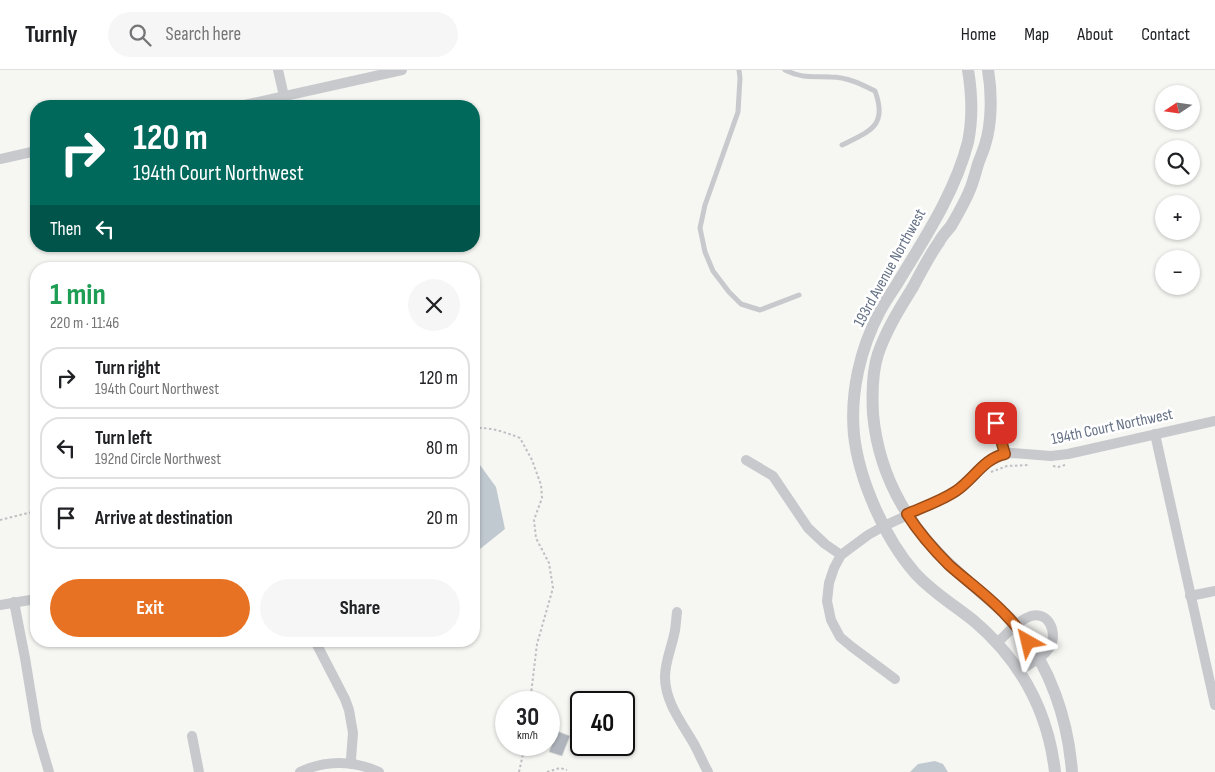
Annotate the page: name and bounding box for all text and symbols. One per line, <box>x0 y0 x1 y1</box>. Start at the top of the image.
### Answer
search box <box>108 12 458 57</box>
text: Turnly <box>25 20 78 49</box>
icon: search <box>126 21 154 49</box>
text: Search here <box>166 23 241 46</box>
text: Home <box>961 24 996 45</box>
text: Map <box>1024 24 1049 45</box>
text: About <box>1077 24 1113 45</box>
text: Contact <box>1141 24 1190 45</box>
north arrow <box>1155 85 1200 130</box>
map controls <box>1155 85 1200 295</box>
text: 120 m <box>133 117 208 160</box>
icon: right <box>50 120 115 185</box>
button: search <box>1155 140 1200 185</box>
text: 194th Court Northwest <box>133 160 304 187</box>
button: + <box>1155 195 1200 240</box>
street label: 193rd Avenue Northwest <box>850 206 930 330</box>
icon: left <box>91 215 119 243</box>
text: Then <box>50 218 81 241</box>
button: − <box>1155 250 1200 295</box>
text: 1 min <box>50 277 106 313</box>
button: close <box>408 279 460 331</box>
text: 220 m · 11:46 <box>50 314 119 333</box>
text: Turn right <box>95 357 160 380</box>
icon: right <box>52 364 80 392</box>
text: 120 m <box>420 367 458 390</box>
text: 194th Court Northwest <box>95 380 219 399</box>
pin <box>975 402 1017 444</box>
street label: 194th Court Northwest <box>1049 405 1175 449</box>
icon: arrive <box>982 409 1010 437</box>
text: Turn left <box>95 427 152 450</box>
icon: left <box>52 434 80 462</box>
text: 80 m <box>426 437 458 460</box>
text: 192nd Circle Northwest <box>95 450 221 469</box>
icon: arrive <box>52 504 80 532</box>
text: Arrive at destination <box>95 507 233 530</box>
text: 20 m <box>426 507 458 530</box>
button: Exit <box>50 579 250 637</box>
button: Share <box>260 579 460 637</box>
position arrow <box>1001 615 1053 667</box>
speed limit sign: 40 <box>570 691 635 756</box>
text: 30 <box>516 702 539 733</box>
text: km/h <box>517 728 538 743</box>

